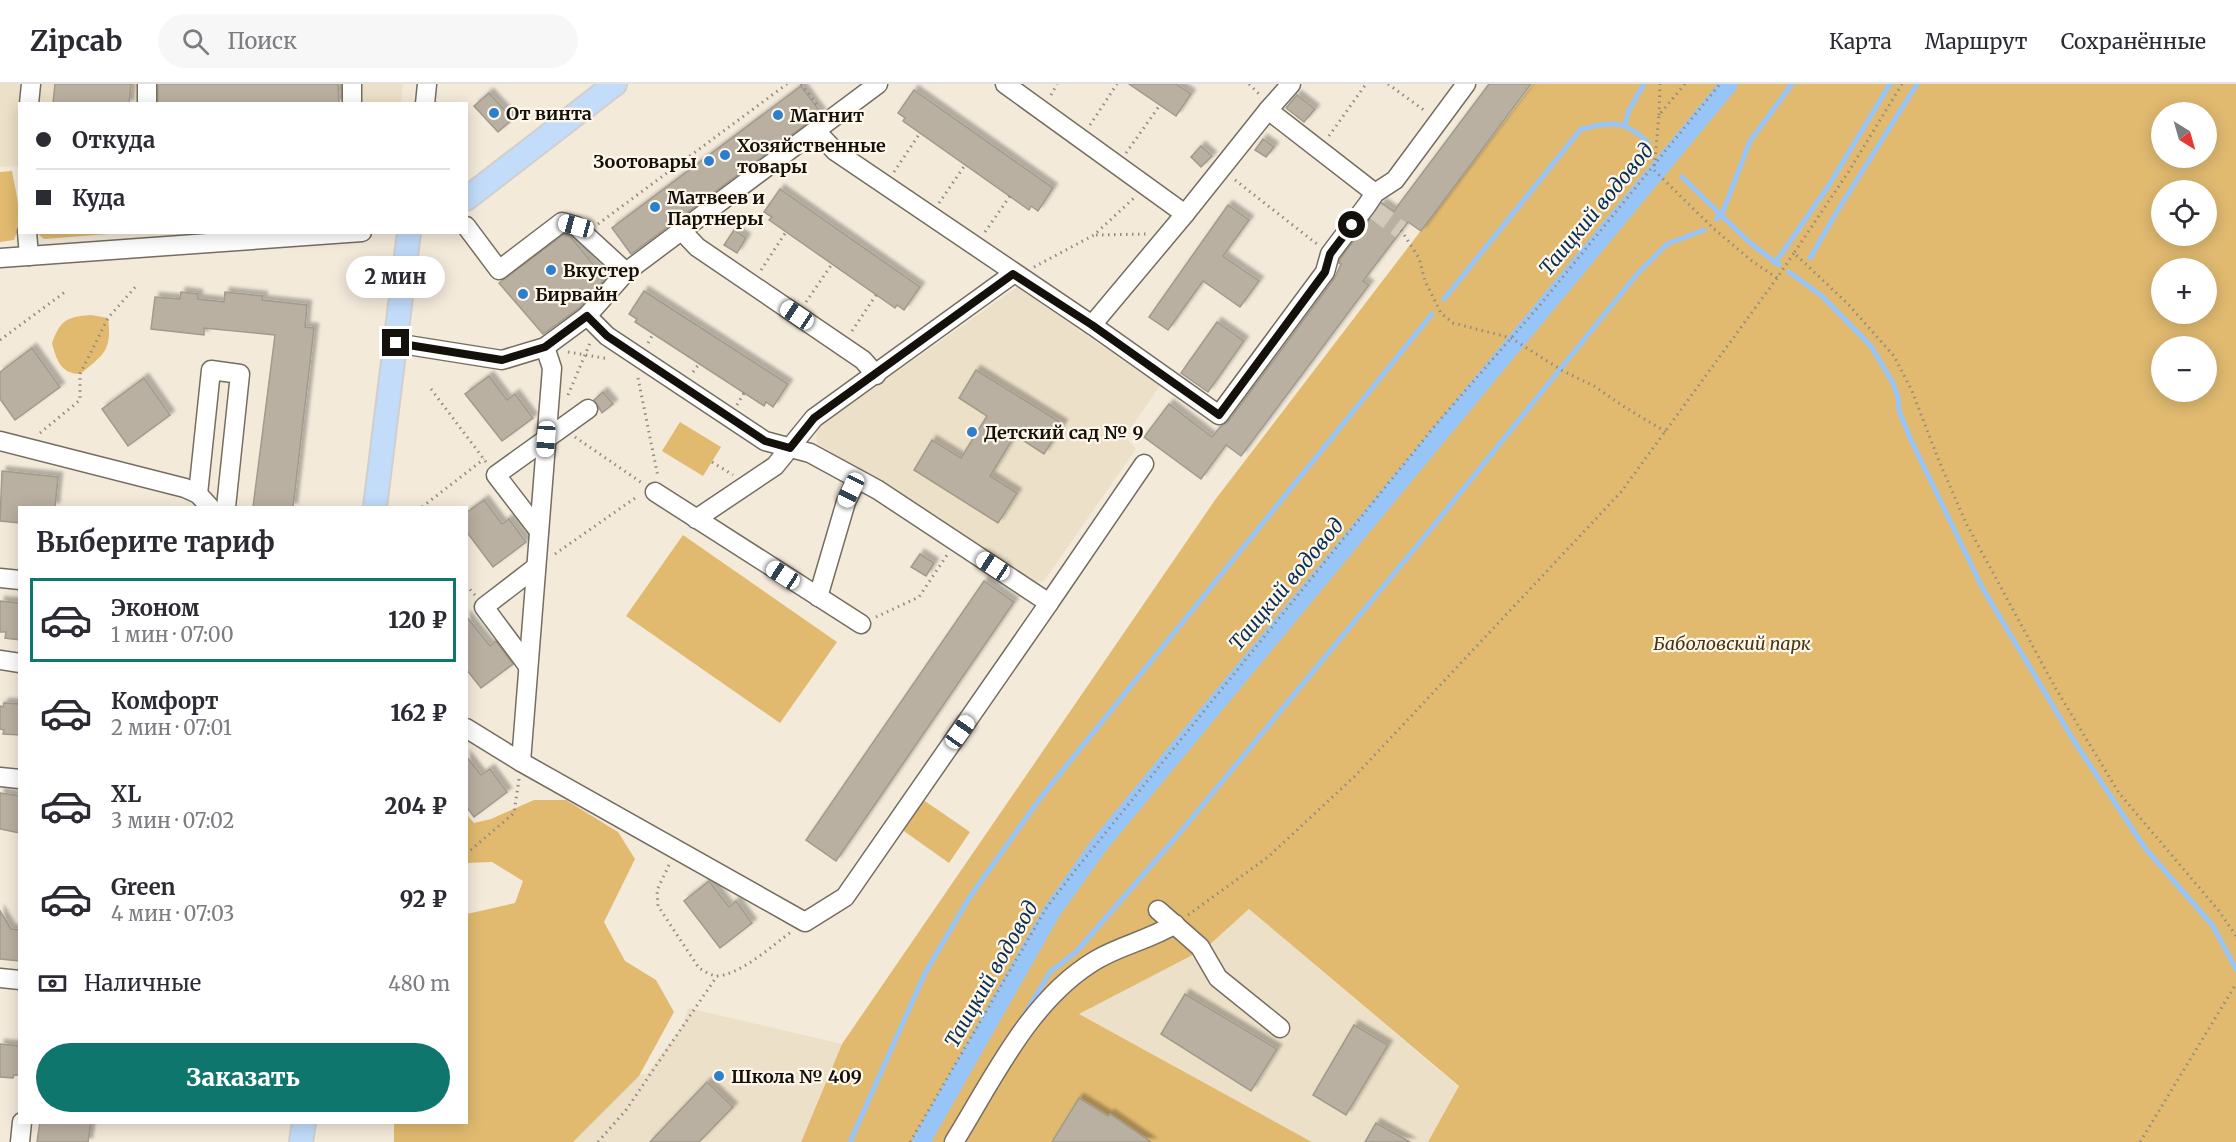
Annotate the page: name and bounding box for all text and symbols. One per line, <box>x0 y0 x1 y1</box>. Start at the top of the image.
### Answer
search box <box>158 14 578 68</box>
text: Zipcab <box>30 23 122 59</box>
icon: search <box>179 25 212 58</box>
text: Поиск <box>227 27 297 55</box>
text: Карта <box>1829 28 1892 55</box>
text: Маршрут <box>1925 28 2028 55</box>
text: Сохранённые <box>2061 28 2206 55</box>
place label: От винта <box>506 102 592 125</box>
north arrow <box>2151 102 2217 168</box>
map controls <box>2151 102 2217 402</box>
place label: Магнит <box>790 104 864 127</box>
marker: От винта <box>487 106 501 120</box>
marker: Магнит <box>771 108 785 122</box>
text: Откуда <box>72 126 155 154</box>
place label: Хозяйственные товары <box>737 134 886 178</box>
water label: Таицкий водовод <box>1533 138 1659 280</box>
marker: Хозяйственные товары <box>718 148 732 162</box>
place label: Зоотовары <box>593 150 697 173</box>
marker: Зоотовары <box>702 154 716 168</box>
button: locate <box>2151 180 2217 246</box>
text: Куда <box>72 184 125 212</box>
place label: Матвеев и Партнеры <box>667 186 765 230</box>
marker: Матвеев и Партнеры <box>648 200 662 214</box>
route start <box>1338 211 1365 238</box>
car <box>556 213 596 239</box>
callout: 2 мин <box>346 256 446 298</box>
button: + <box>2151 258 2217 324</box>
place label: Вкустер <box>563 259 639 282</box>
marker: Вкустер <box>544 263 558 277</box>
text: 2 мин <box>365 264 426 289</box>
place label: Бирвайн <box>535 283 618 306</box>
marker: Бирвайн <box>516 287 530 301</box>
car <box>777 297 817 333</box>
route end <box>382 329 409 356</box>
button: − <box>2151 336 2217 402</box>
car <box>536 420 556 458</box>
place label: Детский сад № 9 <box>984 421 1144 444</box>
marker: Детский сад № 9 <box>965 425 979 439</box>
car <box>835 470 867 510</box>
water label: Таицкий водовод <box>1223 513 1349 655</box>
text: Выберите тариф <box>36 525 275 559</box>
car <box>973 549 1013 583</box>
car <box>763 558 803 592</box>
icon: car <box>39 593 93 647</box>
text: Эконом <box>111 594 199 622</box>
text: 120 ₽ <box>388 606 447 634</box>
text: 1 мин · 07:00 <box>111 622 234 647</box>
park label: Баболовский парк <box>1653 632 1811 655</box>
icon: car <box>39 686 93 740</box>
text: Комфорт <box>111 687 219 715</box>
text: 162 ₽ <box>391 699 447 727</box>
car <box>942 712 978 752</box>
text: 2 мин · 07:01 <box>111 715 232 740</box>
icon: car <box>39 779 93 833</box>
text: XL <box>111 780 141 808</box>
text: 204 ₽ <box>385 792 447 820</box>
text: 3 мин · 07:02 <box>111 808 234 833</box>
icon: car <box>39 872 93 926</box>
text: Green <box>111 873 175 901</box>
text: 92 ₽ <box>400 885 447 913</box>
water label: Таицкий водовод <box>939 896 1043 1052</box>
text: 4 мин · 07:03 <box>111 901 234 926</box>
icon: cash <box>36 967 69 1000</box>
text: Наличные <box>84 969 201 997</box>
text: 480 m <box>388 971 450 996</box>
button: Заказать <box>36 1043 450 1112</box>
place label: Школа № 409 <box>731 1065 862 1088</box>
marker: Школа № 409 <box>712 1069 726 1083</box>

